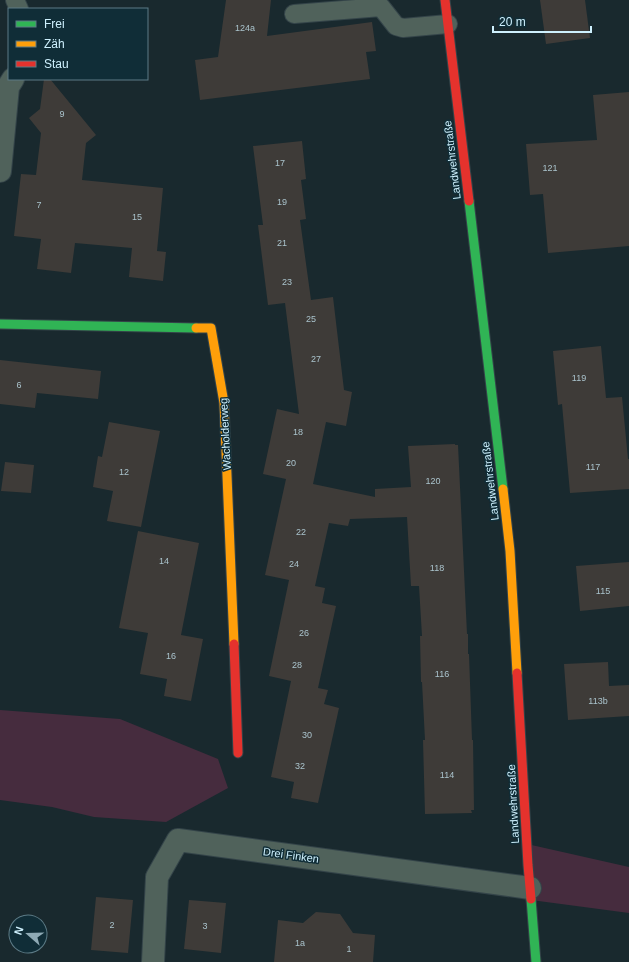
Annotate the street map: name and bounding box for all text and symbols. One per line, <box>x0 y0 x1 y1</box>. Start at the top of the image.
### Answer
legend <box>8 8 148 80</box>
scale bar <box>493 8 591 34</box>
text: 20 m <box>499 15 526 29</box>
text: Frei <box>44 17 65 31</box>
house number: 124a <box>235 23 255 33</box>
text: Zäh <box>44 37 65 51</box>
text: Stau <box>44 57 69 71</box>
house number: 9 <box>59 109 65 119</box>
street label: Landwehrstraße <box>441 120 463 200</box>
house number: 17 <box>275 158 285 168</box>
house number: 121 <box>542 163 558 173</box>
house number: 19 <box>277 197 287 207</box>
house number: 7 <box>36 200 42 210</box>
house number: 15 <box>132 212 142 222</box>
house number: 21 <box>277 238 287 248</box>
house number: 23 <box>282 277 292 287</box>
house number: 25 <box>306 314 316 324</box>
house number: 27 <box>311 354 321 364</box>
house number: 119 <box>572 373 586 383</box>
house number: 6 <box>16 380 22 390</box>
street label: Wacholderweg <box>217 398 233 470</box>
house number: 18 <box>293 427 303 437</box>
street label: Landwehrstraße <box>479 441 501 521</box>
house number: 20 <box>286 458 296 468</box>
house number: 117 <box>586 462 600 472</box>
house number: 12 <box>119 467 129 477</box>
house number: 120 <box>425 476 441 486</box>
house number: 22 <box>296 527 306 537</box>
house number: 14 <box>159 556 169 566</box>
house number: 24 <box>289 559 299 569</box>
house number: 118 <box>430 563 444 573</box>
house number: 115 <box>596 586 610 596</box>
house number: 26 <box>299 628 309 638</box>
house number: 16 <box>166 651 176 661</box>
house number: 28 <box>292 660 302 670</box>
house number: 116 <box>435 669 449 679</box>
house number: 113b <box>588 696 608 706</box>
house number: 30 <box>302 730 312 740</box>
house number: 32 <box>295 761 305 771</box>
street label: Landwehrstraße <box>505 764 521 844</box>
house number: 114 <box>440 770 454 780</box>
street label: Drei Finken <box>262 845 320 865</box>
north arrow <box>8 914 48 954</box>
house number: 2 <box>109 920 115 930</box>
house number: 3 <box>202 921 208 931</box>
text: N <box>12 925 26 936</box>
house number: 1a <box>295 938 305 948</box>
house number: 1 <box>346 944 352 954</box>

